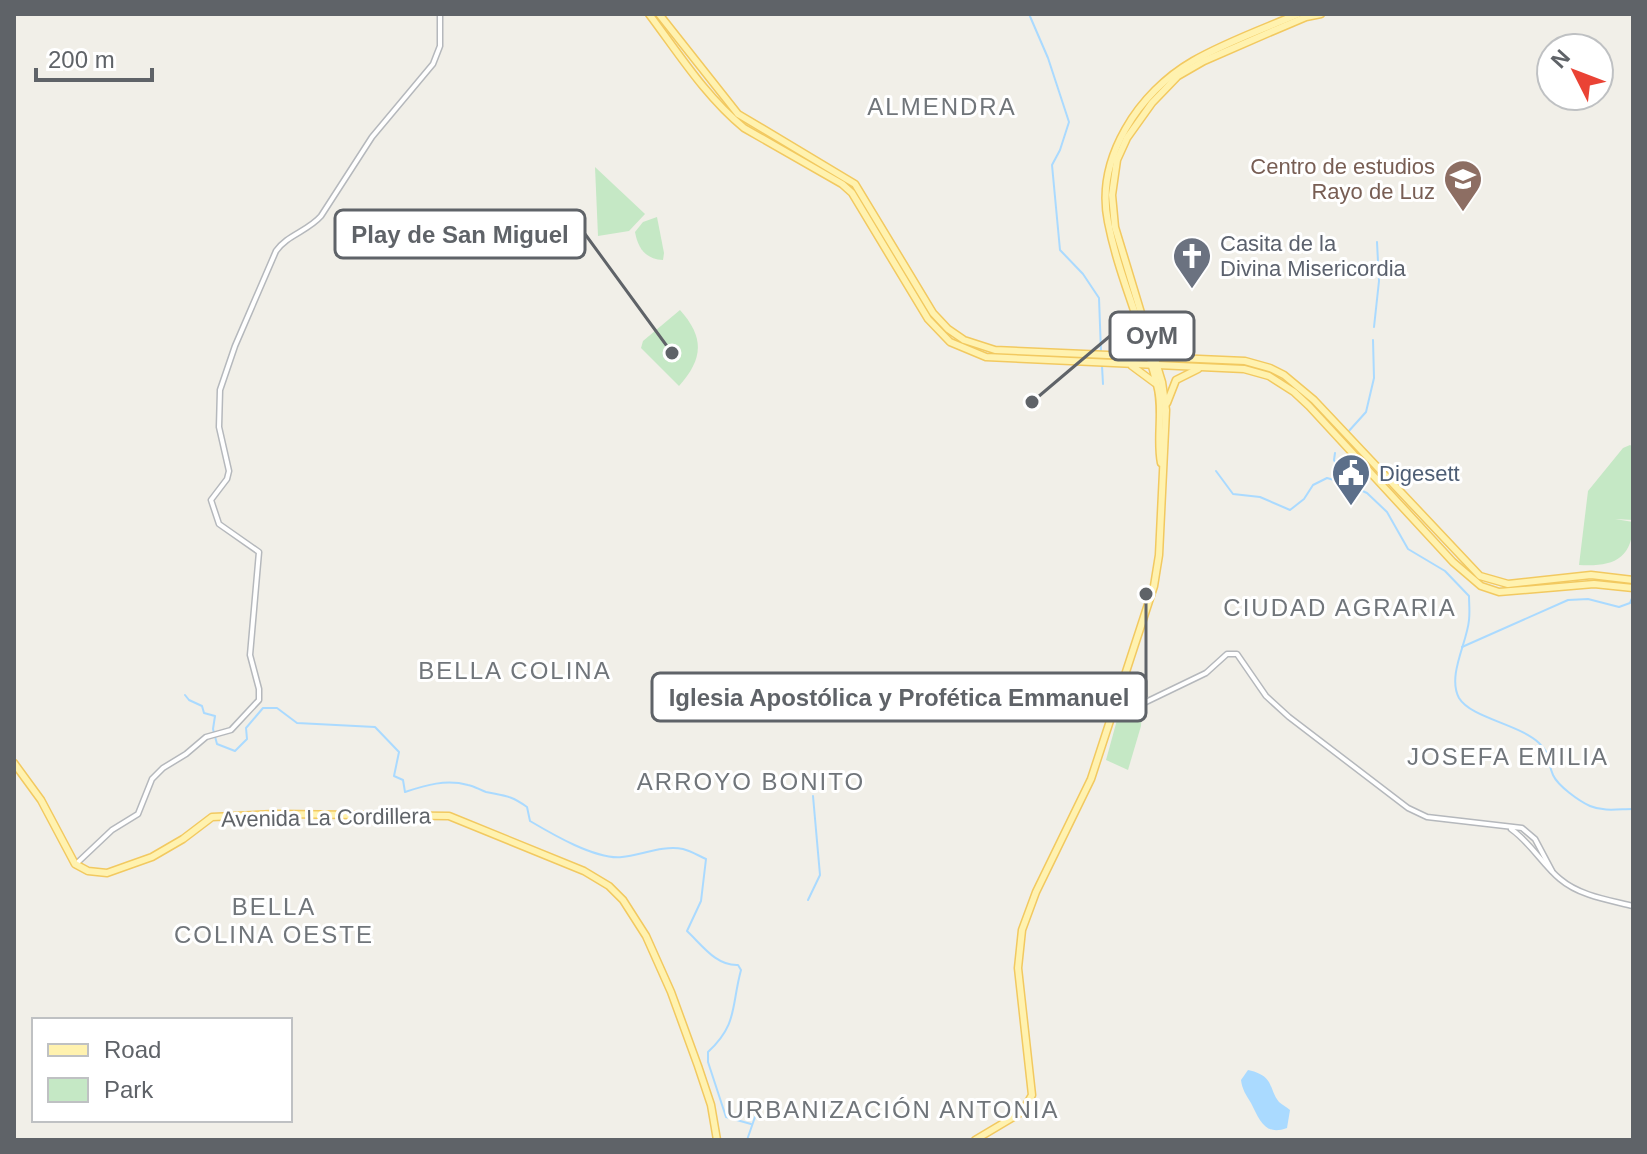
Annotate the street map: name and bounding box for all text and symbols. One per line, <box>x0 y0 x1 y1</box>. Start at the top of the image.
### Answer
scale bar <box>36 32 152 82</box>
north arrow <box>1535 32 1615 112</box>
text: N <box>1546 45 1575 73</box>
text: 200 m <box>48 46 115 73</box>
district label: ALMENDRA <box>867 93 1017 120</box>
place label: Centro de estudios Rayo de Luz <box>1250 154 1435 204</box>
school or university icon: Centro de estudios Rayo de Luz <box>1442 158 1484 213</box>
callout: Play de San Miguel <box>335 210 585 258</box>
text: Play de San Miguel <box>351 221 569 248</box>
place label: Casita de la Divina Misericordia <box>1220 231 1407 281</box>
church icon: Casita de la Divina Misericordia <box>1171 235 1213 290</box>
callout: OyM <box>1110 312 1194 360</box>
text: OyM <box>1126 322 1178 349</box>
public building icon: Digesett <box>1330 452 1372 507</box>
place label: Digesett <box>1379 461 1460 486</box>
district label: CIUDAD AGRARIA <box>1223 594 1457 621</box>
district label: BELLA COLINA <box>418 657 612 684</box>
callout: Iglesia Apostólica y Profética Emmanuel <box>652 673 1146 721</box>
text: Iglesia Apostólica y Profética Emmanuel <box>669 684 1129 711</box>
district label: JOSEFA EMILIA <box>1407 743 1609 770</box>
district label: ARROYO BONITO <box>637 768 865 795</box>
street label: Avenida La Cordillera <box>221 803 432 832</box>
district label: BELLA COLINA OESTE <box>174 893 374 948</box>
legend <box>32 1018 292 1122</box>
text: Road <box>104 1036 161 1063</box>
text: Park <box>104 1076 154 1103</box>
district label: URBANIZACIÓN ANTONIA <box>727 1096 1059 1123</box>

